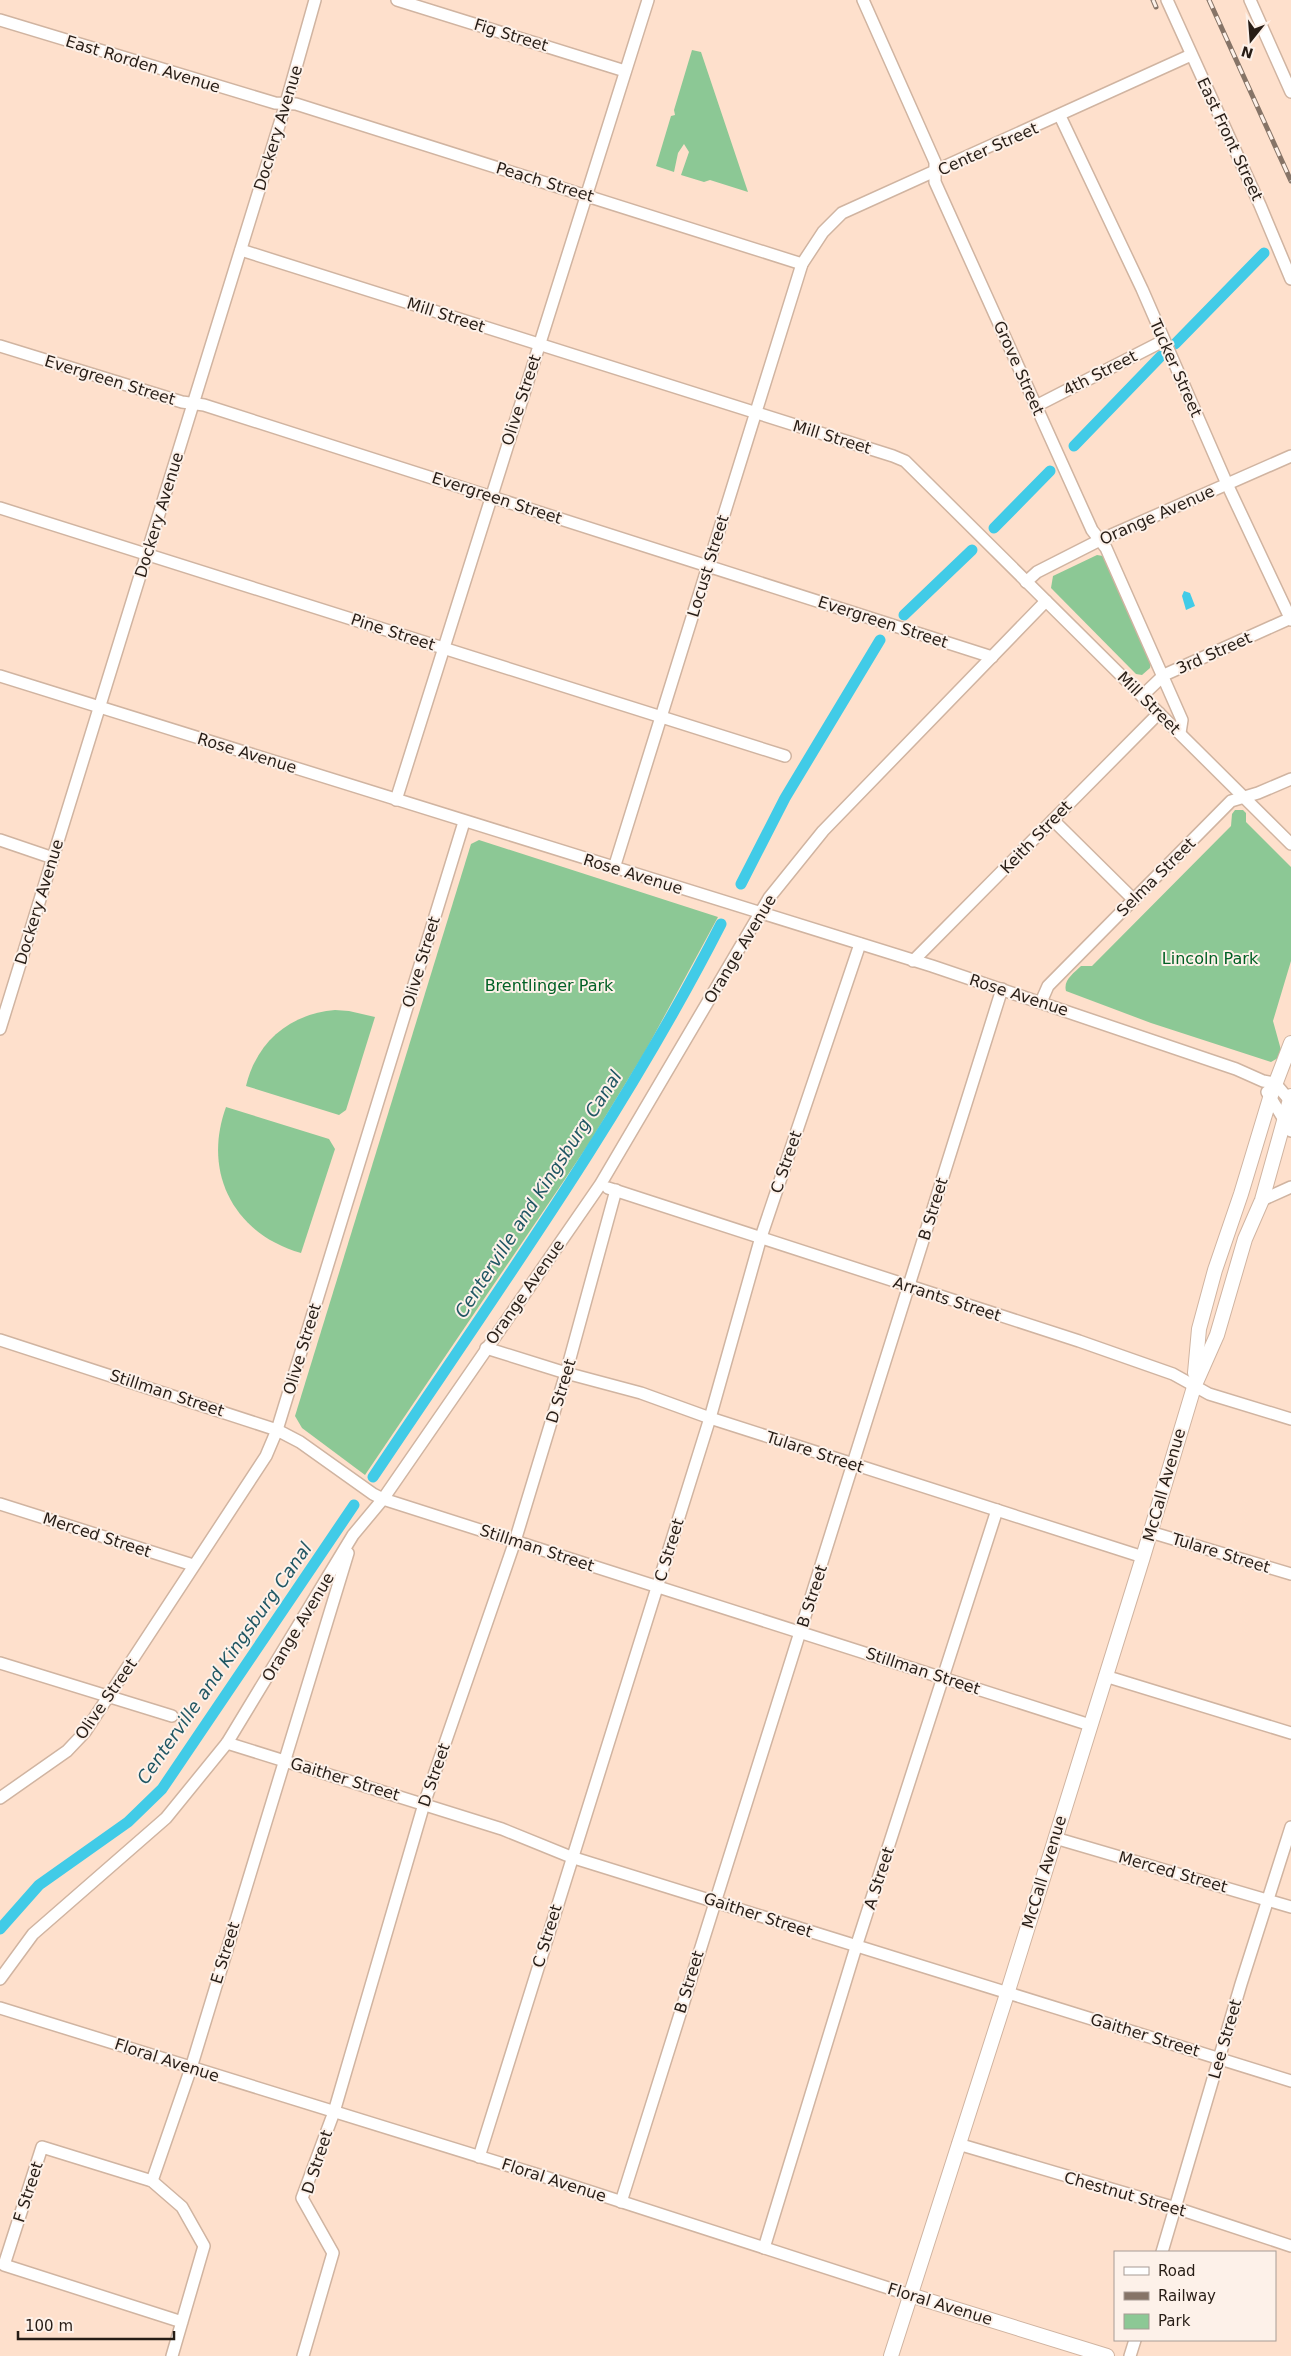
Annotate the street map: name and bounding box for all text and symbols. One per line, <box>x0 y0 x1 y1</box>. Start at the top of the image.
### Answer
street label: Fig Street <box>472 15 550 55</box>
north arrow <box>1226 15 1276 65</box>
street label: East Rorden Avenue <box>63 31 223 97</box>
text: N <box>1239 43 1255 62</box>
street label: Dockery Avenue <box>250 63 306 193</box>
street label: East Front Street <box>1193 74 1267 204</box>
street label: Center Street <box>935 118 1041 180</box>
street label: Peach Street <box>494 158 596 206</box>
street label: Mill Street <box>405 293 487 337</box>
street label: Tucker Street <box>1146 315 1206 420</box>
street label: Grove Street <box>990 318 1048 418</box>
street label: 4th Street <box>1060 346 1140 400</box>
street label: Evergreen Street <box>42 351 178 409</box>
street label: Olive Street <box>497 352 545 448</box>
street label: Mill Street <box>791 416 873 458</box>
street label: Dockery Avenue <box>131 450 187 580</box>
street label: Evergreen Street <box>430 468 564 528</box>
street label: Orange Avenue <box>1097 481 1217 549</box>
street label: Locust Street <box>683 513 733 619</box>
street label: Evergreen Street <box>816 592 950 652</box>
street label: Pine Street <box>348 609 438 655</box>
street label: 3rd Street <box>1173 628 1255 678</box>
street label: Mill Street <box>1114 668 1184 738</box>
street label: Rose Avenue <box>195 729 299 777</box>
street label: Keith Street <box>996 797 1076 877</box>
street label: Selma Street <box>1113 834 1199 920</box>
street label: Dockery Avenue <box>11 837 67 967</box>
street label: Rose Avenue <box>581 850 685 898</box>
street label: Orange Avenue <box>700 891 780 1007</box>
street label: Olive Street <box>398 914 444 1010</box>
park label: Lincoln Park <box>1162 949 1259 968</box>
street label: Rose Avenue <box>967 970 1071 1020</box>
park label: Brentlinger Park <box>485 976 614 995</box>
water label: Centerville and Kingsburg Canal <box>450 1067 626 1321</box>
street label: C Street <box>766 1128 806 1196</box>
street label: B Street <box>914 1175 952 1243</box>
street label: Orange Avenue <box>482 1236 568 1348</box>
street label: Arrants Street <box>891 1273 1003 1325</box>
street label: Olive Street <box>279 1301 325 1397</box>
street label: D Street <box>542 1357 580 1425</box>
street label: Stillman Street <box>107 1366 227 1420</box>
street label: McCall Avenue <box>1139 1426 1189 1544</box>
street label: Tulare Street <box>763 1427 866 1477</box>
street label: Merced Street <box>41 1509 153 1561</box>
street label: C Street <box>650 1516 688 1584</box>
street label: Stillman Street <box>477 1521 597 1575</box>
street label: Tulare Street <box>1169 1529 1272 1577</box>
water label: Centerville and Kingsburg Canal <box>132 1538 316 1788</box>
street label: B Street <box>793 1562 831 1630</box>
street label: Orange Avenue <box>258 1569 338 1685</box>
street label: Stillman Street <box>863 1644 983 1698</box>
street label: Olive Street <box>71 1655 141 1743</box>
street label: D Street <box>414 1741 454 1809</box>
street label: Gaither Street <box>288 1753 402 1805</box>
street label: McCall Avenue <box>1018 1813 1070 1931</box>
street label: A Street <box>860 1844 898 1912</box>
street label: Merced Street <box>1116 1847 1230 1897</box>
street label: Gaither Street <box>701 1888 815 1942</box>
street label: C Street <box>528 1902 566 1970</box>
street label: E Street <box>207 1920 243 1986</box>
street label: B Street <box>670 1948 708 2016</box>
street label: Lee Street <box>1205 1997 1245 2081</box>
street label: Gaither Street <box>1088 2009 1202 2061</box>
street label: Floral Avenue <box>112 2034 222 2086</box>
street label: D Street <box>298 2128 336 2196</box>
street label: Floral Avenue <box>499 2154 609 2206</box>
street label: F Street <box>9 2159 47 2225</box>
street label: Chestnut Street <box>1062 2167 1188 2221</box>
legend <box>1114 2251 1276 2341</box>
text: Road <box>1158 2262 1196 2280</box>
street label: Floral Avenue <box>885 2279 995 2329</box>
text: Railway <box>1158 2287 1216 2305</box>
scale bar <box>18 2308 174 2340</box>
text: Park <box>1158 2312 1191 2330</box>
text: 100 m <box>25 2317 73 2335</box>

